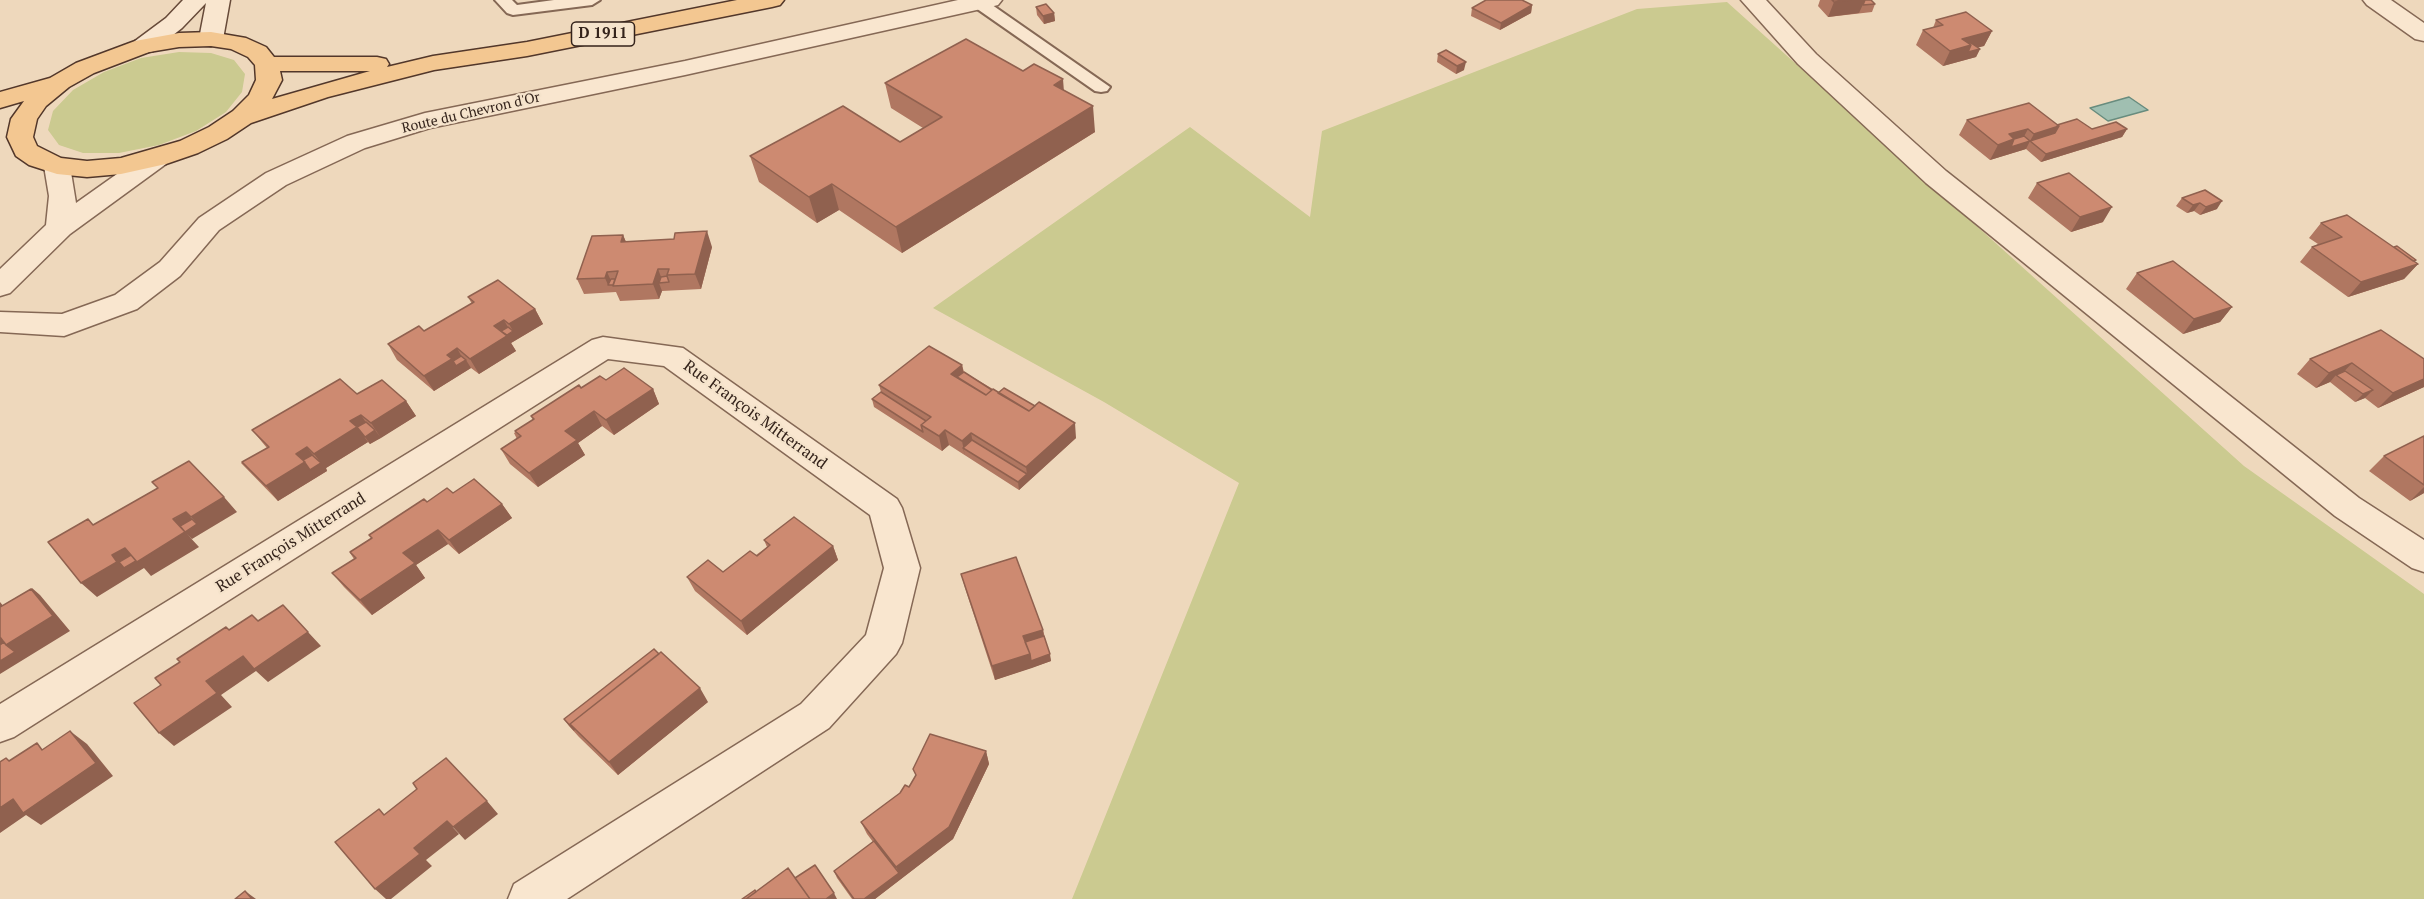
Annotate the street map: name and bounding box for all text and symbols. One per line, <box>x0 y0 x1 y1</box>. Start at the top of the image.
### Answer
road number: D 1911 <box>572 22 634 46</box>
street label: Route du Chevron d'Or <box>400 89 542 137</box>
street label: Rue François Mitterrand <box>679 356 831 474</box>
street label: Rue François Mitterrand <box>213 489 369 597</box>

